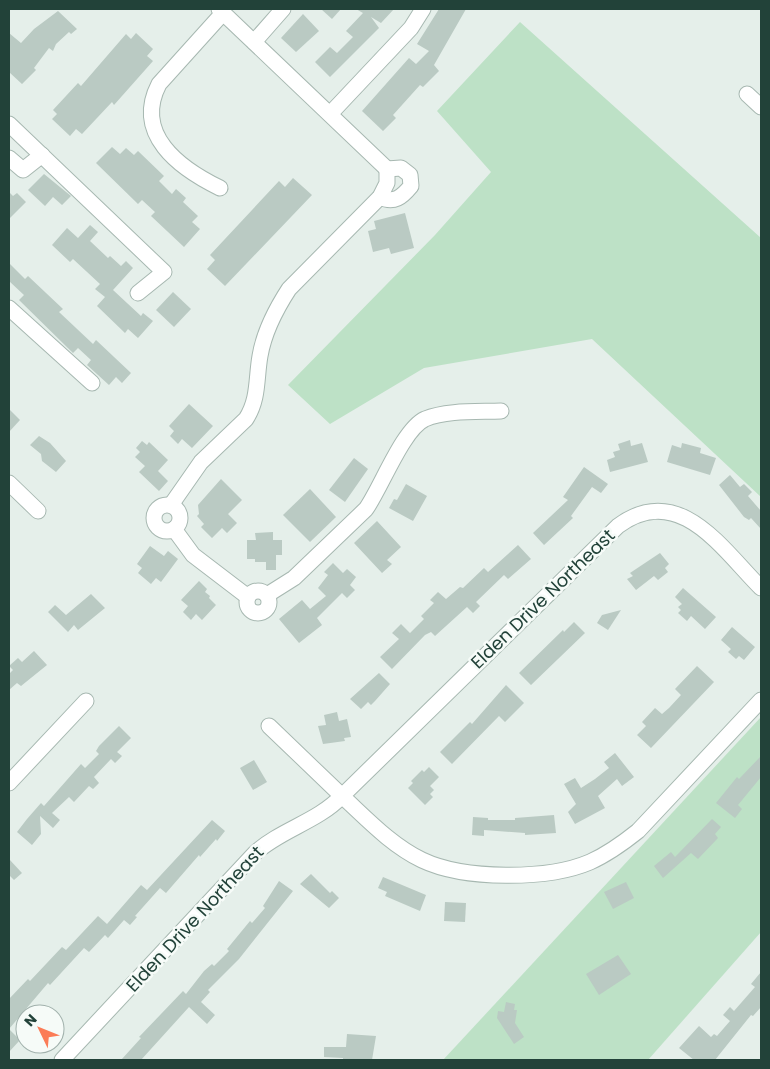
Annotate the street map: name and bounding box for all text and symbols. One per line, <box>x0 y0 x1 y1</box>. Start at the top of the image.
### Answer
street label: Elden Drive Northeast <box>465 523 620 674</box>
street label: Elden Drive Northeast <box>120 840 269 997</box>
north arrow <box>15 1004 65 1054</box>
text: N <box>20 1009 41 1031</box>

